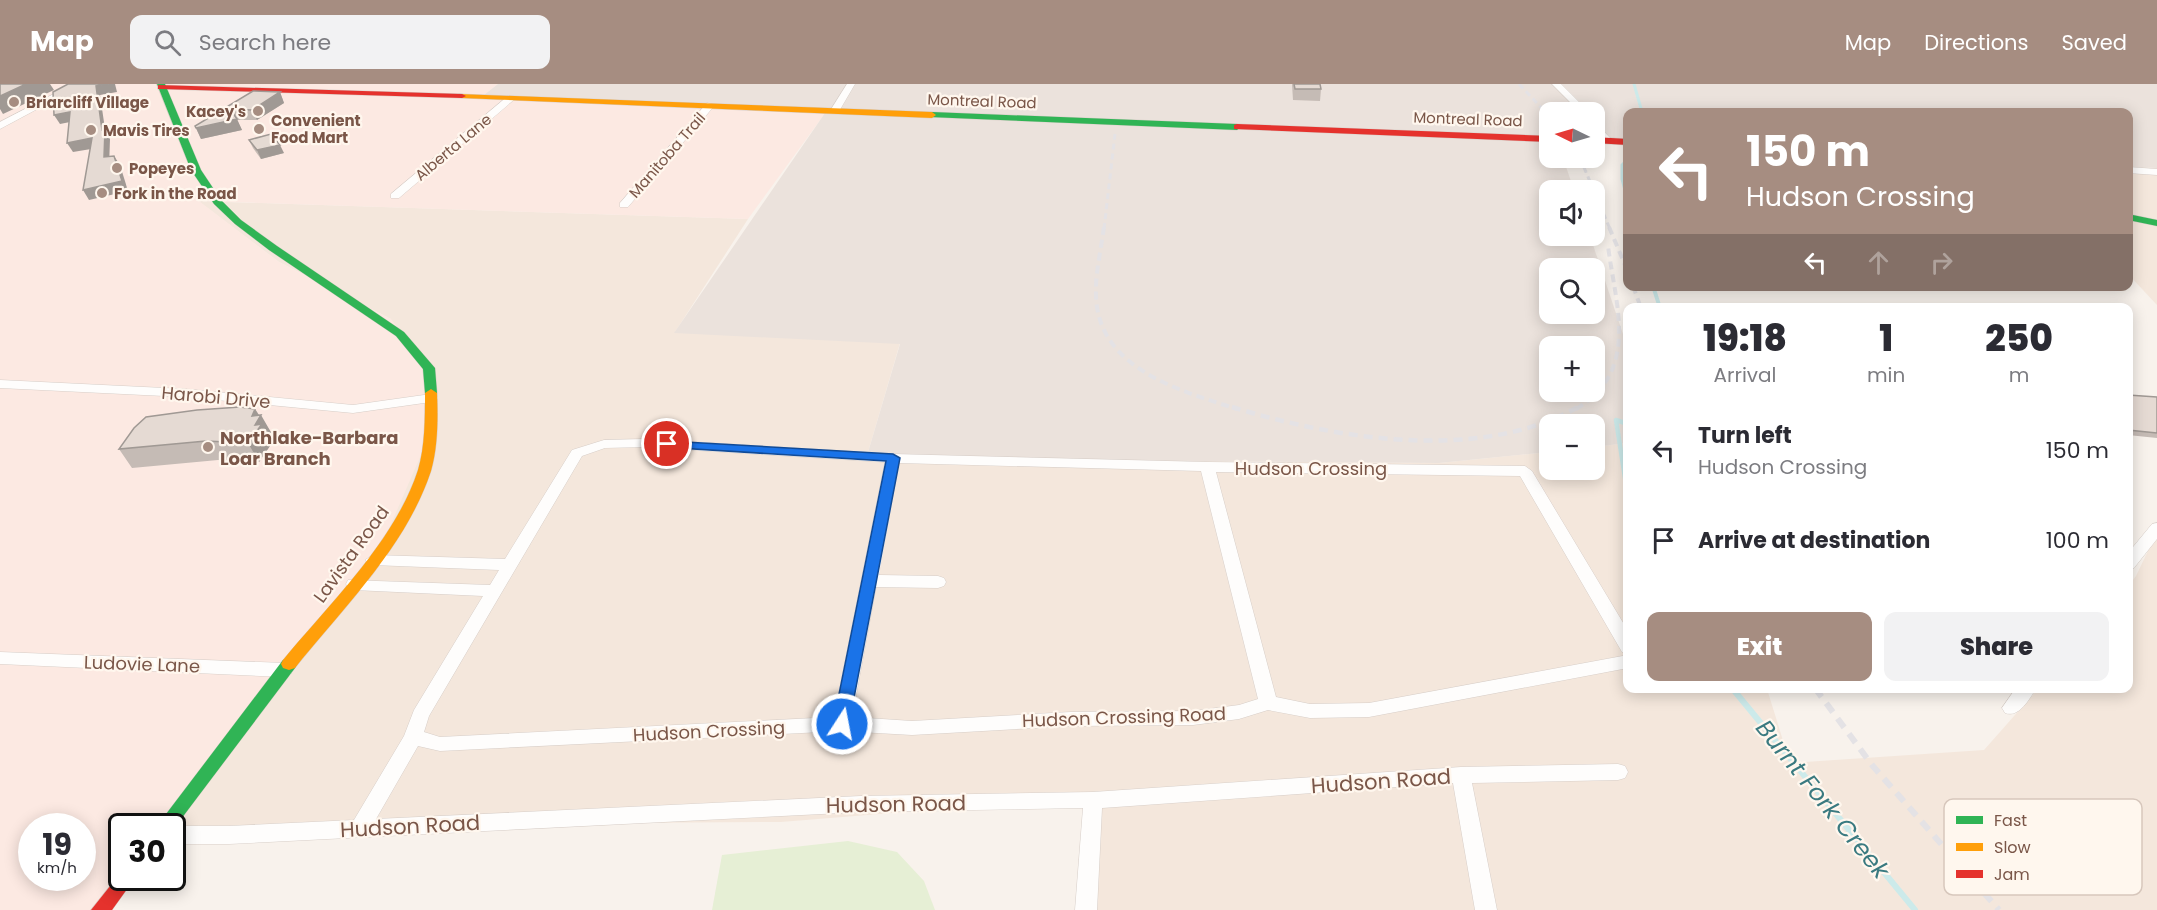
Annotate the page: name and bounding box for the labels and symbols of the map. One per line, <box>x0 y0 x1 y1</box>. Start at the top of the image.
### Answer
street label: Montreal Road <box>927 89 1037 113</box>
place label: Briarcliff Village <box>26 92 149 113</box>
marker: Briarcliff Village <box>7 95 21 109</box>
place label: Kacey's <box>186 101 246 122</box>
north arrow <box>1539 102 1605 168</box>
marker: Kacey's <box>251 104 265 118</box>
street label: Montreal Road <box>1413 107 1523 131</box>
street label: Manitoba Trail <box>624 108 710 202</box>
street label: Alberta Lane <box>410 109 496 185</box>
place label: Convenient Food Mart <box>271 110 361 148</box>
place label: Mavis Tires <box>103 120 190 141</box>
marker: Convenient Food Mart <box>252 122 266 136</box>
marker: Mavis Tires <box>84 123 98 137</box>
place label: Popeyes <box>129 158 194 179</box>
marker: Popeyes <box>110 161 124 175</box>
place label: Fork in the Road <box>114 183 237 204</box>
marker: Fork in the Road <box>95 186 109 200</box>
street label: Harobi Drive <box>160 380 272 414</box>
pin <box>641 418 692 469</box>
place label: Northlake-Barbara Loar Branch <box>220 425 399 471</box>
marker: Northlake-Barbara Loar Branch <box>201 440 215 454</box>
street label: Hudson Crossing <box>1235 456 1387 481</box>
street label: Lavista Road <box>307 500 395 608</box>
street label: Ludovie Lane <box>84 649 200 679</box>
position arrow <box>810 692 874 756</box>
street label: Hudson Crossing Road <box>1022 701 1226 733</box>
water label: Burnt Fork Creek <box>1749 713 1898 887</box>
street label: Hudson Crossing <box>632 715 786 747</box>
street label: Hudson Road <box>1310 762 1452 800</box>
street label: Hudson Road <box>826 788 966 820</box>
legend <box>1944 799 2142 895</box>
street label: Hudson Road <box>339 808 481 844</box>
text: Fast <box>1994 809 2027 832</box>
speed limit sign: 30 <box>108 813 186 891</box>
text: Slow <box>1994 836 2031 859</box>
text: Jam <box>1994 863 2030 886</box>

